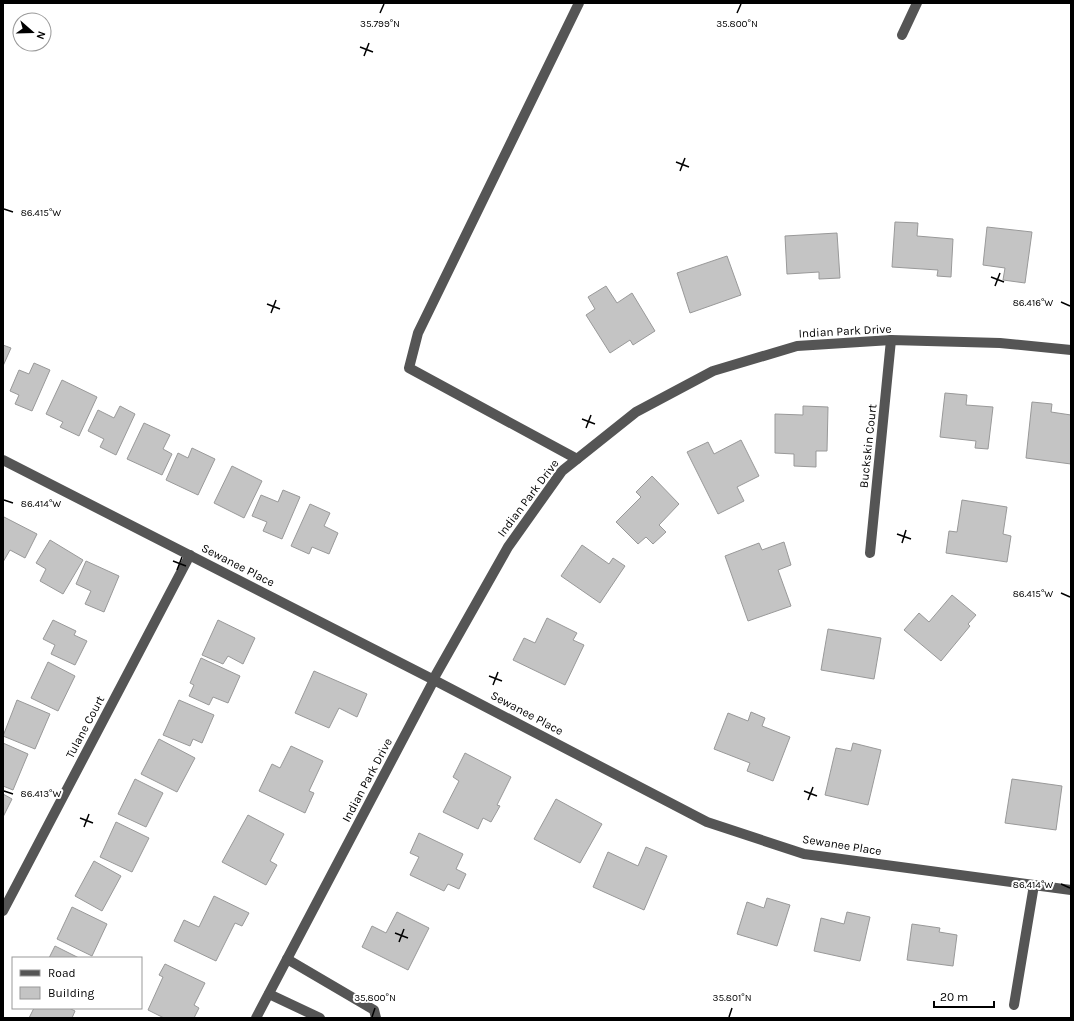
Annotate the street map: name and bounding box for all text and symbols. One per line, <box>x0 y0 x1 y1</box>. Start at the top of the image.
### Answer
north arrow <box>12 12 52 52</box>
text: 35.799°N <box>360 18 400 30</box>
text: 35.800°N <box>716 18 758 30</box>
text: N <box>33 29 48 41</box>
text: 86.415°W <box>21 207 61 219</box>
text: 86.416°W <box>1013 297 1053 309</box>
street label: Indian Park Drive <box>798 322 892 340</box>
street label: Buckskin Court <box>857 403 879 489</box>
street label: Indian Park Drive <box>494 457 562 539</box>
text: 86.414°W <box>21 498 61 510</box>
street label: Sewanee Place <box>199 541 277 589</box>
text: 86.415°W <box>1013 588 1053 600</box>
street label: Sewanee Place <box>488 688 566 738</box>
street label: Tulane Court <box>63 693 108 761</box>
street label: Indian Park Drive <box>339 736 395 824</box>
text: 86.413°W <box>21 788 61 800</box>
street label: Sewanee Place <box>801 832 883 858</box>
text: 86.414°W <box>1013 879 1053 891</box>
legend <box>12 957 142 1009</box>
text: Road <box>48 966 76 980</box>
scale bar <box>934 983 994 1009</box>
text: Building <box>48 986 95 1000</box>
text: 20 m <box>940 990 968 1004</box>
text: 35.800°N <box>354 992 396 1004</box>
text: 35.801°N <box>713 992 751 1004</box>

